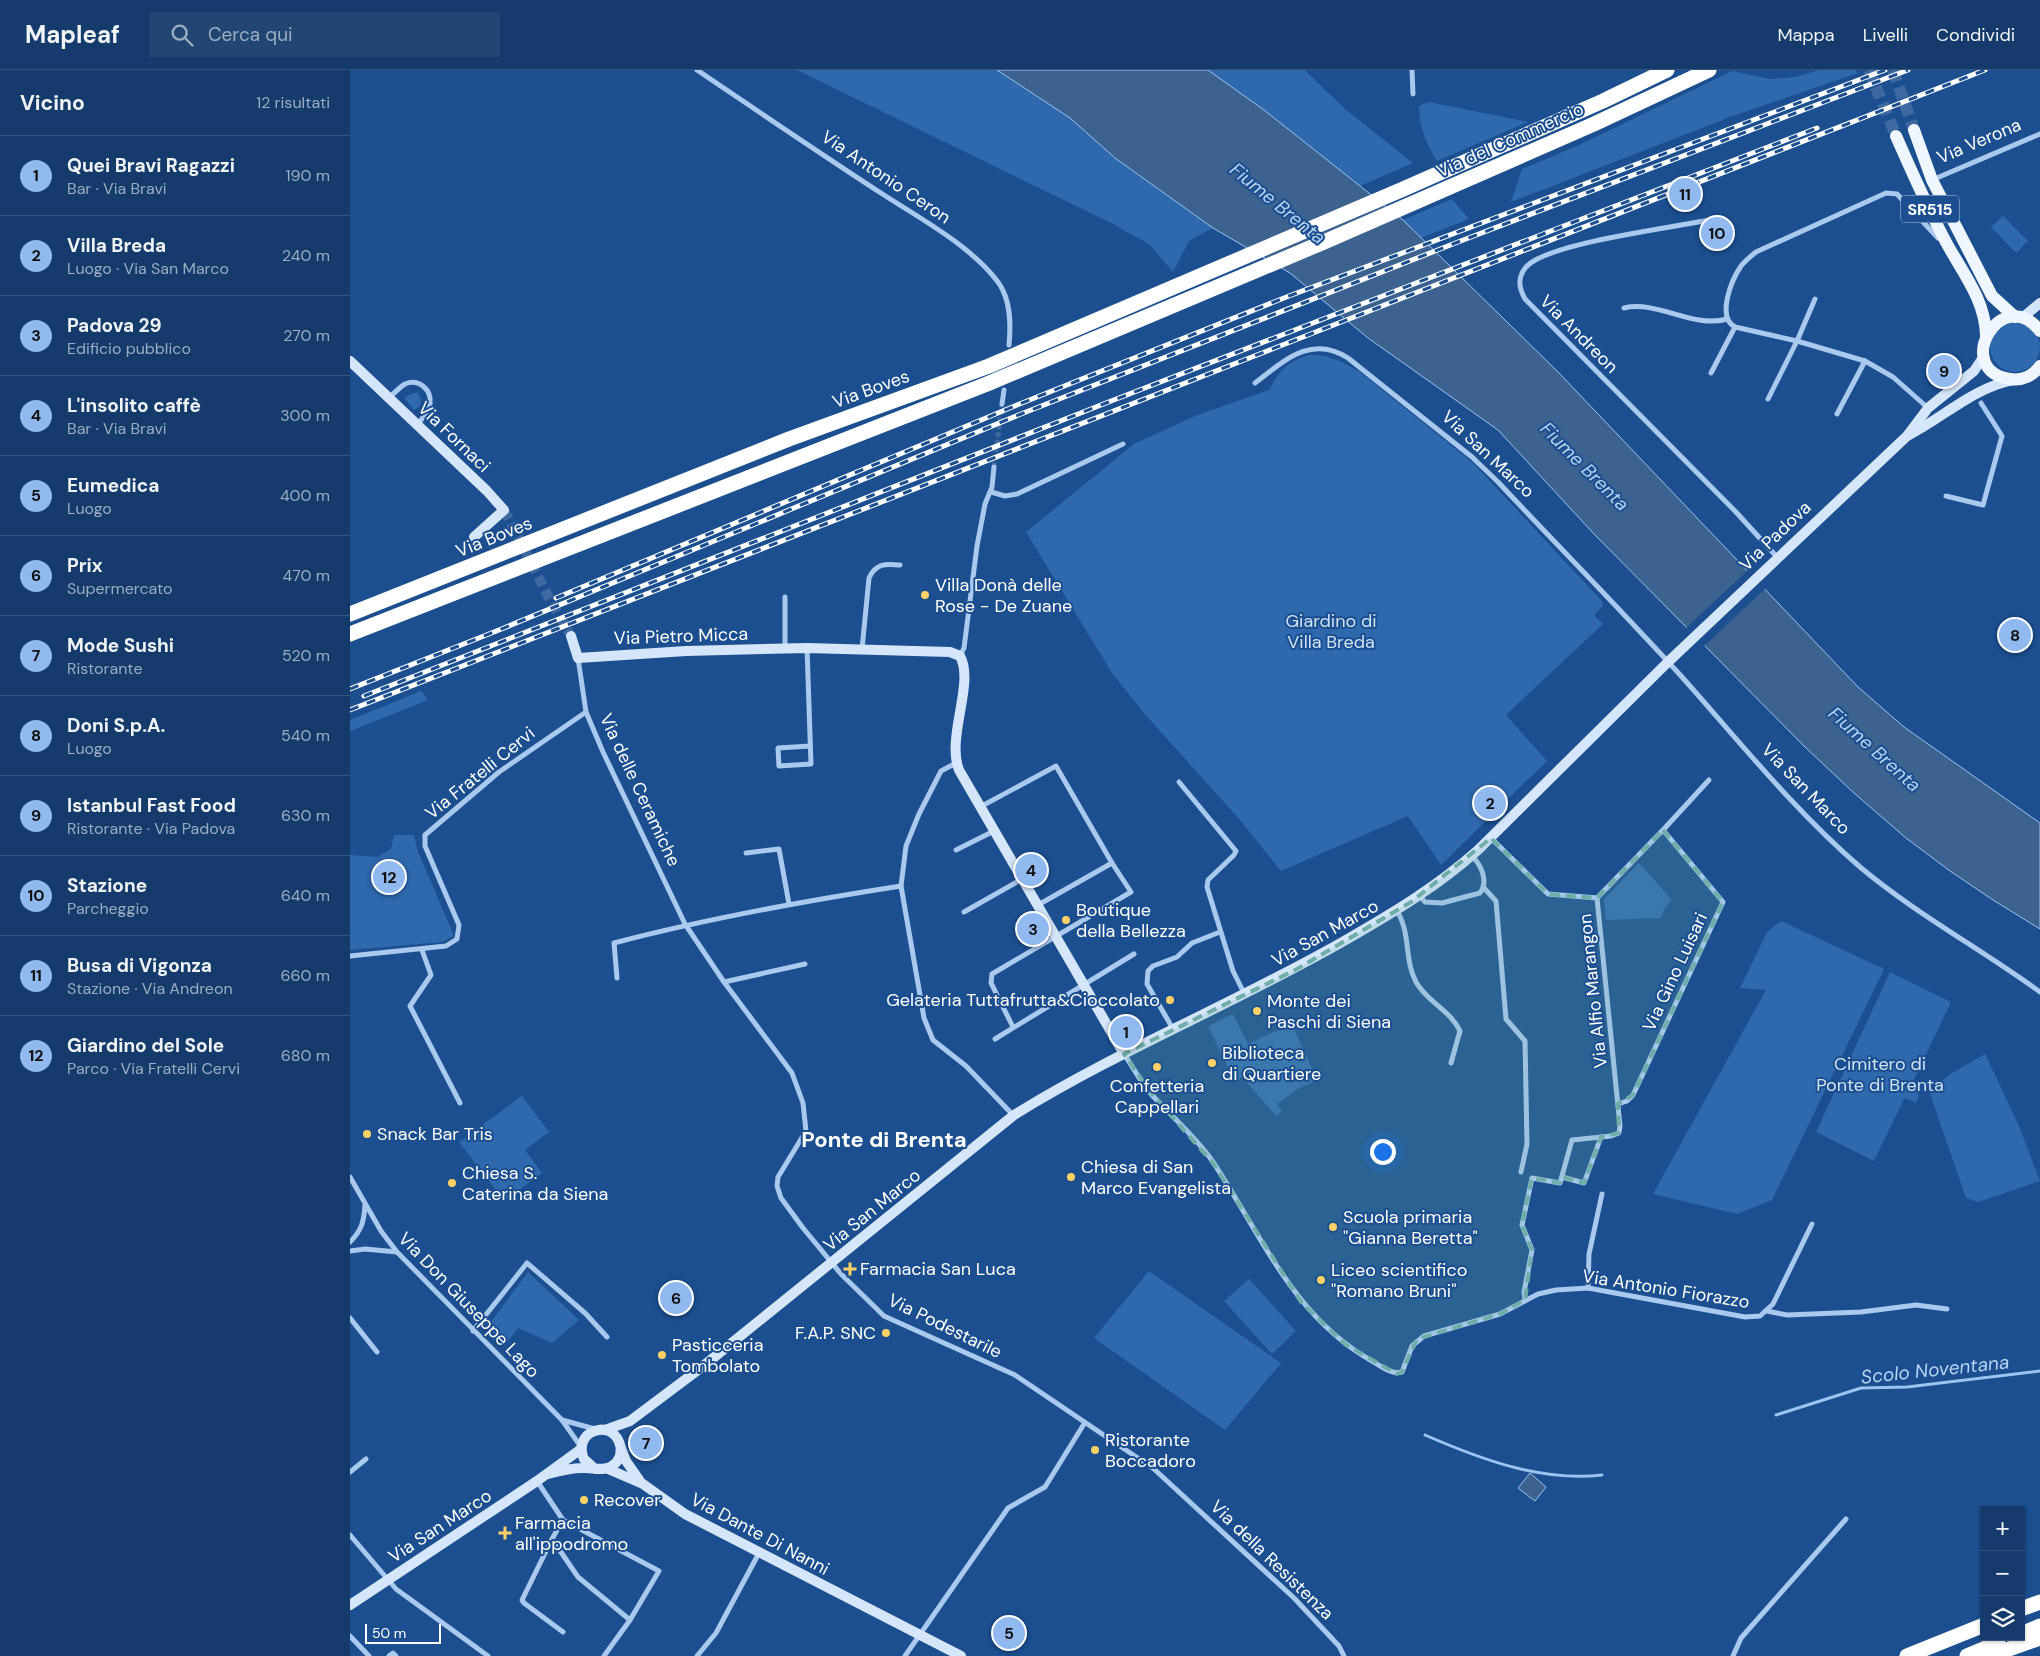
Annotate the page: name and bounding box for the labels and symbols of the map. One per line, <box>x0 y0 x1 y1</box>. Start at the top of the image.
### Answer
street label: Via del Commercio <box>1433 97 1587 183</box>
street label: Via Verona <box>1933 113 2025 169</box>
street label: Via Antonio Ceron <box>817 125 955 229</box>
water label: Fiume Brenta <box>1225 157 1331 250</box>
pin: 11 <box>1669 175 1701 213</box>
road number: SR515 <box>1901 196 1959 222</box>
pin: 10 <box>1701 214 1733 252</box>
street label: Via Andreon <box>1534 289 1624 379</box>
pin: 9 <box>1928 352 1960 390</box>
street label: Via Boves <box>829 364 913 414</box>
street label: Via Fornaci <box>412 396 496 478</box>
street label: Via San Marco <box>1436 405 1540 503</box>
water label: Fiume Brenta <box>1535 416 1635 516</box>
street label: Via Padova <box>1734 496 1816 576</box>
street label: Via Boves <box>452 511 536 563</box>
place label: Villa Donà delle Rose - De Zuane <box>935 573 1072 618</box>
marker: Villa Donà delle Rose - De Zuane <box>919 589 931 601</box>
park label: Giardino di Villa Breda <box>1285 609 1377 654</box>
pin: 8 <box>1999 616 2031 654</box>
street label: Via Pietro Micca <box>613 622 749 650</box>
water label: Fiume Brenta <box>1823 701 1926 798</box>
street label: Via delle Ceramiche <box>594 710 686 870</box>
street label: Via Fratelli Cervi <box>420 721 540 825</box>
street label: Via San Marco <box>1756 738 1856 840</box>
pin: 2 <box>1474 784 1506 822</box>
pin: 4 <box>1015 851 1047 889</box>
pin: 12 <box>373 858 405 896</box>
street label: Via San Marco <box>1267 894 1383 972</box>
place label: Boutique della Bellezza <box>1076 898 1186 943</box>
street label: Via Gino Luisari <box>1637 909 1713 1035</box>
pin: 3 <box>1017 910 1049 948</box>
street label: Via Alfio Marangon <box>1573 913 1613 1069</box>
marker: Boutique della Bellezza <box>1060 914 1072 926</box>
place label: Gelateria Tuttafrutta&Cioccolato <box>886 988 1160 1012</box>
place label: Monte dei Paschi di Siena <box>1267 989 1391 1034</box>
marker: Gelateria Tuttafrutta&Cioccolato <box>1164 994 1176 1006</box>
marker: Monte dei Paschi di Siena <box>1251 1005 1263 1017</box>
pin: 1 <box>1110 1013 1142 1051</box>
place label: Biblioteca di Quartiere <box>1222 1041 1321 1086</box>
park label: Cimitero di Ponte di Brenta <box>1816 1052 1944 1097</box>
marker: Biblioteca di Quartiere <box>1206 1057 1218 1069</box>
marker: Confetteria Cappellari <box>1151 1061 1163 1073</box>
place label: Confetteria Cappellari <box>1110 1074 1204 1119</box>
place label: Snack Bar Tris <box>377 1122 493 1146</box>
district label: Ponte di Brenta <box>801 1125 967 1154</box>
marker: Snack Bar Tris <box>361 1128 373 1140</box>
your location <box>1370 1139 1396 1165</box>
place label: Chiesa di San Marco Evangelista <box>1081 1155 1231 1200</box>
place label: Chiesa S. Caterina da Siena <box>462 1161 608 1206</box>
street label: Via San Marco <box>818 1163 926 1257</box>
marker: Chiesa di San Marco Evangelista <box>1065 1171 1077 1183</box>
marker: Chiesa S. Caterina da Siena <box>446 1177 458 1189</box>
place label: Scuola primaria "Gianna Beretta" <box>1343 1205 1478 1250</box>
marker: Scuola primaria "Gianna Beretta" <box>1327 1221 1339 1233</box>
street label: Via Don Giuseppe Lago <box>393 1227 545 1383</box>
place label: Farmacia San Luca <box>860 1257 1016 1281</box>
place label: Liceo scientifico "Romano Bruni" <box>1331 1258 1467 1303</box>
marker: Farmacia San Luca <box>844 1263 856 1275</box>
street label: Via Antonio Fiorazzo <box>1581 1264 1751 1314</box>
marker: Liceo scientifico "Romano Bruni" <box>1315 1274 1327 1286</box>
pin: 6 <box>660 1279 692 1317</box>
street label: Via Podestarile <box>884 1288 1006 1364</box>
place label: F.A.P. SNC <box>795 1321 876 1345</box>
marker: F.A.P. SNC <box>880 1327 892 1339</box>
place label: Pasticceria Tombolato <box>672 1333 763 1378</box>
marker: Pasticceria Tombolato <box>656 1349 668 1361</box>
water label: Scolo Noventana <box>1860 1349 2010 1390</box>
pin: 7 <box>630 1424 662 1462</box>
place label: Ristorante Boccadoro <box>1105 1428 1196 1473</box>
marker: Ristorante Boccadoro <box>1089 1444 1101 1456</box>
street label: Via San Marco <box>384 1484 496 1568</box>
street label: Via Dante Di Nanni <box>686 1487 834 1581</box>
place label: Recover <box>594 1488 661 1512</box>
marker: Recover <box>578 1494 590 1506</box>
street label: Via della Resistenza <box>1205 1495 1339 1625</box>
place label: Farmacia all'ippodromo <box>515 1511 628 1556</box>
marker: Farmacia all'ippodromo <box>499 1527 511 1539</box>
pin: 5 <box>993 1614 1025 1652</box>
scale bar <box>365 1621 441 1644</box>

